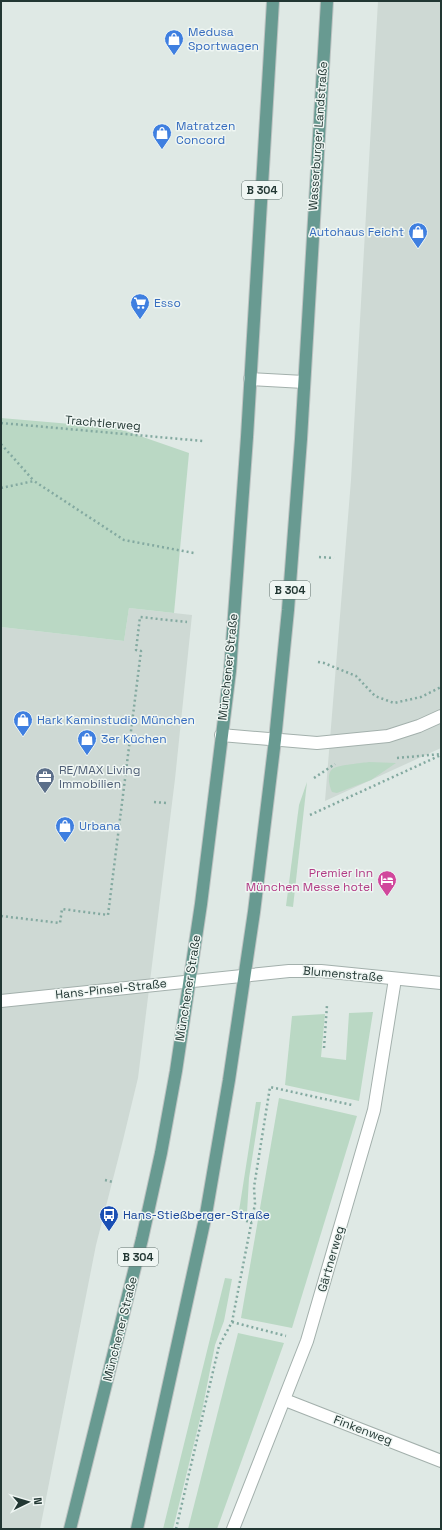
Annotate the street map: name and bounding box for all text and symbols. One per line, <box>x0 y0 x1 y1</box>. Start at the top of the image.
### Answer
place label: Medusa Sportwagen <box>188 24 259 54</box>
shop icon: Medusa Sportwagen <box>163 28 185 56</box>
street label: Wasserburger Landstraße <box>305 61 331 211</box>
place label: Matratzen Concord <box>176 118 235 148</box>
shop icon: Matratzen Concord <box>151 122 173 150</box>
road number: B 304 <box>242 181 282 199</box>
shop icon: Autohaus Feicht <box>407 221 429 249</box>
place label: Autohaus Feicht <box>309 224 404 240</box>
supermarket icon: Esso <box>129 292 151 320</box>
place label: Esso <box>154 295 181 311</box>
street label: Trachtlerweg <box>64 412 142 434</box>
road number: B 304 <box>270 581 310 599</box>
street label: Münchener Straße <box>214 613 242 721</box>
shop icon: Hark Kaminstudio München <box>12 709 34 737</box>
place label: Hark Kaminstudio München <box>37 712 195 728</box>
shop icon: 3er Küchen <box>76 728 98 756</box>
place label: 3er Küchen <box>101 731 167 747</box>
place label: RE/MAX Living Immobilien <box>59 762 140 792</box>
office icon: RE/MAX Living Immobilien <box>34 766 56 794</box>
shop icon: Urbana <box>54 815 76 843</box>
place label: Urbana <box>79 818 121 834</box>
place label: Premier Inn München Messe hotel <box>246 865 373 895</box>
hotel icon: Premier Inn München Messe hotel <box>376 869 398 897</box>
street label: Münchener Straße <box>172 934 204 1042</box>
street label: Blumenstraße <box>302 963 384 985</box>
street label: Hans-Pinsel-Straße <box>54 975 168 1003</box>
bus stop icon: Hans-Stießberger-Straße <box>98 1204 120 1232</box>
place label: Hans-Stießberger-Straße <box>123 1207 270 1223</box>
street label: Gärtnerweg <box>314 1224 348 1294</box>
road number: B 304 <box>118 1248 158 1266</box>
street label: Münchener Straße <box>99 1275 141 1383</box>
street label: Finkenweg <box>331 1411 395 1449</box>
north arrow <box>8 1482 48 1522</box>
text: N <box>31 1497 45 1505</box>

